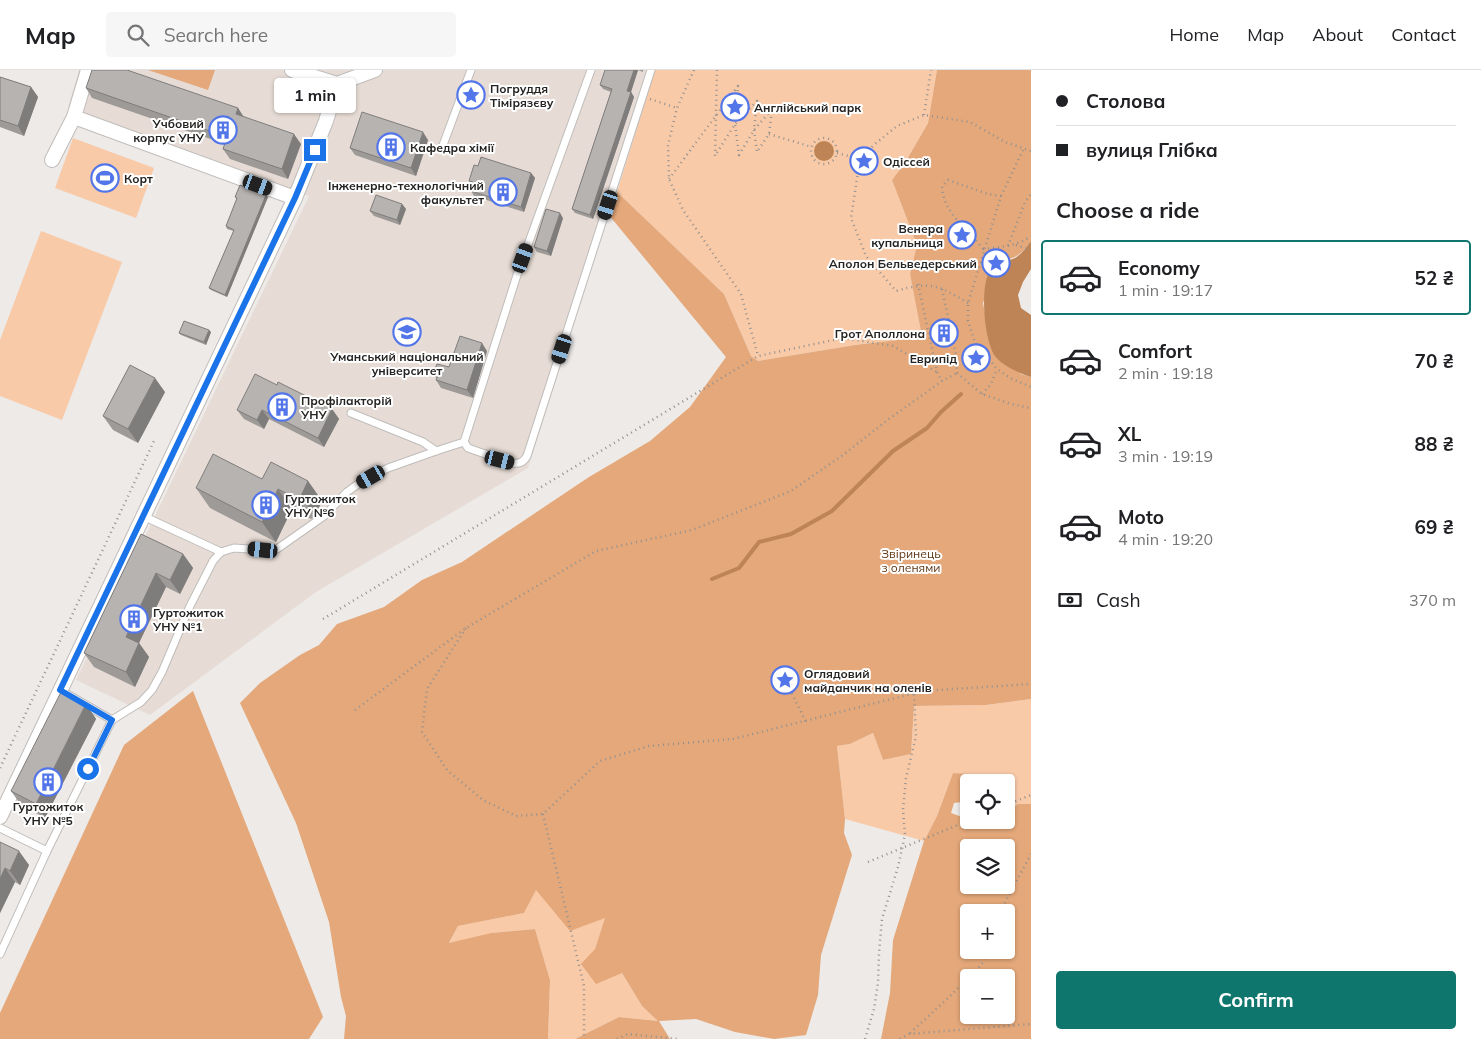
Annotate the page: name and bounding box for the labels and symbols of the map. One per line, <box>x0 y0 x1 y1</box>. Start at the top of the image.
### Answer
callout: 1 min <box>274 78 356 112</box>
place icon: Погруддя Тімірязєву <box>456 80 486 110</box>
place label: Погруддя Тімірязєву <box>490 81 554 110</box>
place icon: Англійський парк <box>720 92 750 122</box>
place label: Англійський парк <box>754 100 861 115</box>
building icon: Учбовий корпус УНУ <box>208 115 238 145</box>
place label: Учбовий корпус УНУ <box>133 116 205 145</box>
building icon: Кафедра хімії <box>376 132 406 162</box>
route end <box>304 139 326 161</box>
place label: Кафедра хімії <box>410 140 495 155</box>
place icon: Одіссей <box>849 146 879 176</box>
place label: Одіссей <box>883 154 930 169</box>
sports icon: Корт <box>90 163 120 193</box>
place label: Корт <box>124 171 153 186</box>
car <box>241 173 274 197</box>
building icon: Інженерно-технологічний факультет <box>488 177 518 207</box>
place label: Інженерно-технологічний факультет <box>328 178 484 207</box>
car <box>596 188 619 222</box>
place icon: Венера купальниця <box>947 220 977 250</box>
place label: Венера купальниця <box>871 221 943 250</box>
car <box>510 241 535 275</box>
place icon: Аполон Бельведерський <box>981 248 1011 278</box>
place label: Аполон Бельведерський <box>829 256 977 271</box>
school or university icon: Уманський національний університет <box>392 317 422 347</box>
building icon: Грот Аполлона <box>929 318 959 348</box>
place label: Грот Аполлона <box>835 326 925 341</box>
car <box>550 332 573 366</box>
place icon: Еврипід <box>961 343 991 373</box>
place label: Уманський національний університет <box>329 349 484 378</box>
place label: Еврипід <box>910 351 957 366</box>
building icon: Профілакторій УНУ <box>267 392 297 422</box>
place label: Профілакторій УНУ <box>300 393 392 422</box>
car <box>483 449 516 471</box>
car <box>354 463 387 491</box>
building icon: Гуртожиток УНУ №6 <box>251 490 281 520</box>
place label: Гуртожиток УНУ №6 <box>284 491 356 520</box>
car <box>247 541 278 559</box>
park label: Звіринець з оленями <box>881 546 941 575</box>
building icon: Гуртожиток УНУ №1 <box>119 604 149 634</box>
place label: Гуртожиток УНУ №1 <box>152 605 224 634</box>
place icon: Оглядовий майданчик на оленів <box>770 665 800 695</box>
place label: Оглядовий майданчик на оленів <box>804 666 932 695</box>
route start <box>77 758 99 780</box>
building icon: Гуртожиток УНУ №5 <box>33 767 63 797</box>
place label: Гуртожиток УНУ №5 <box>13 799 83 828</box>

